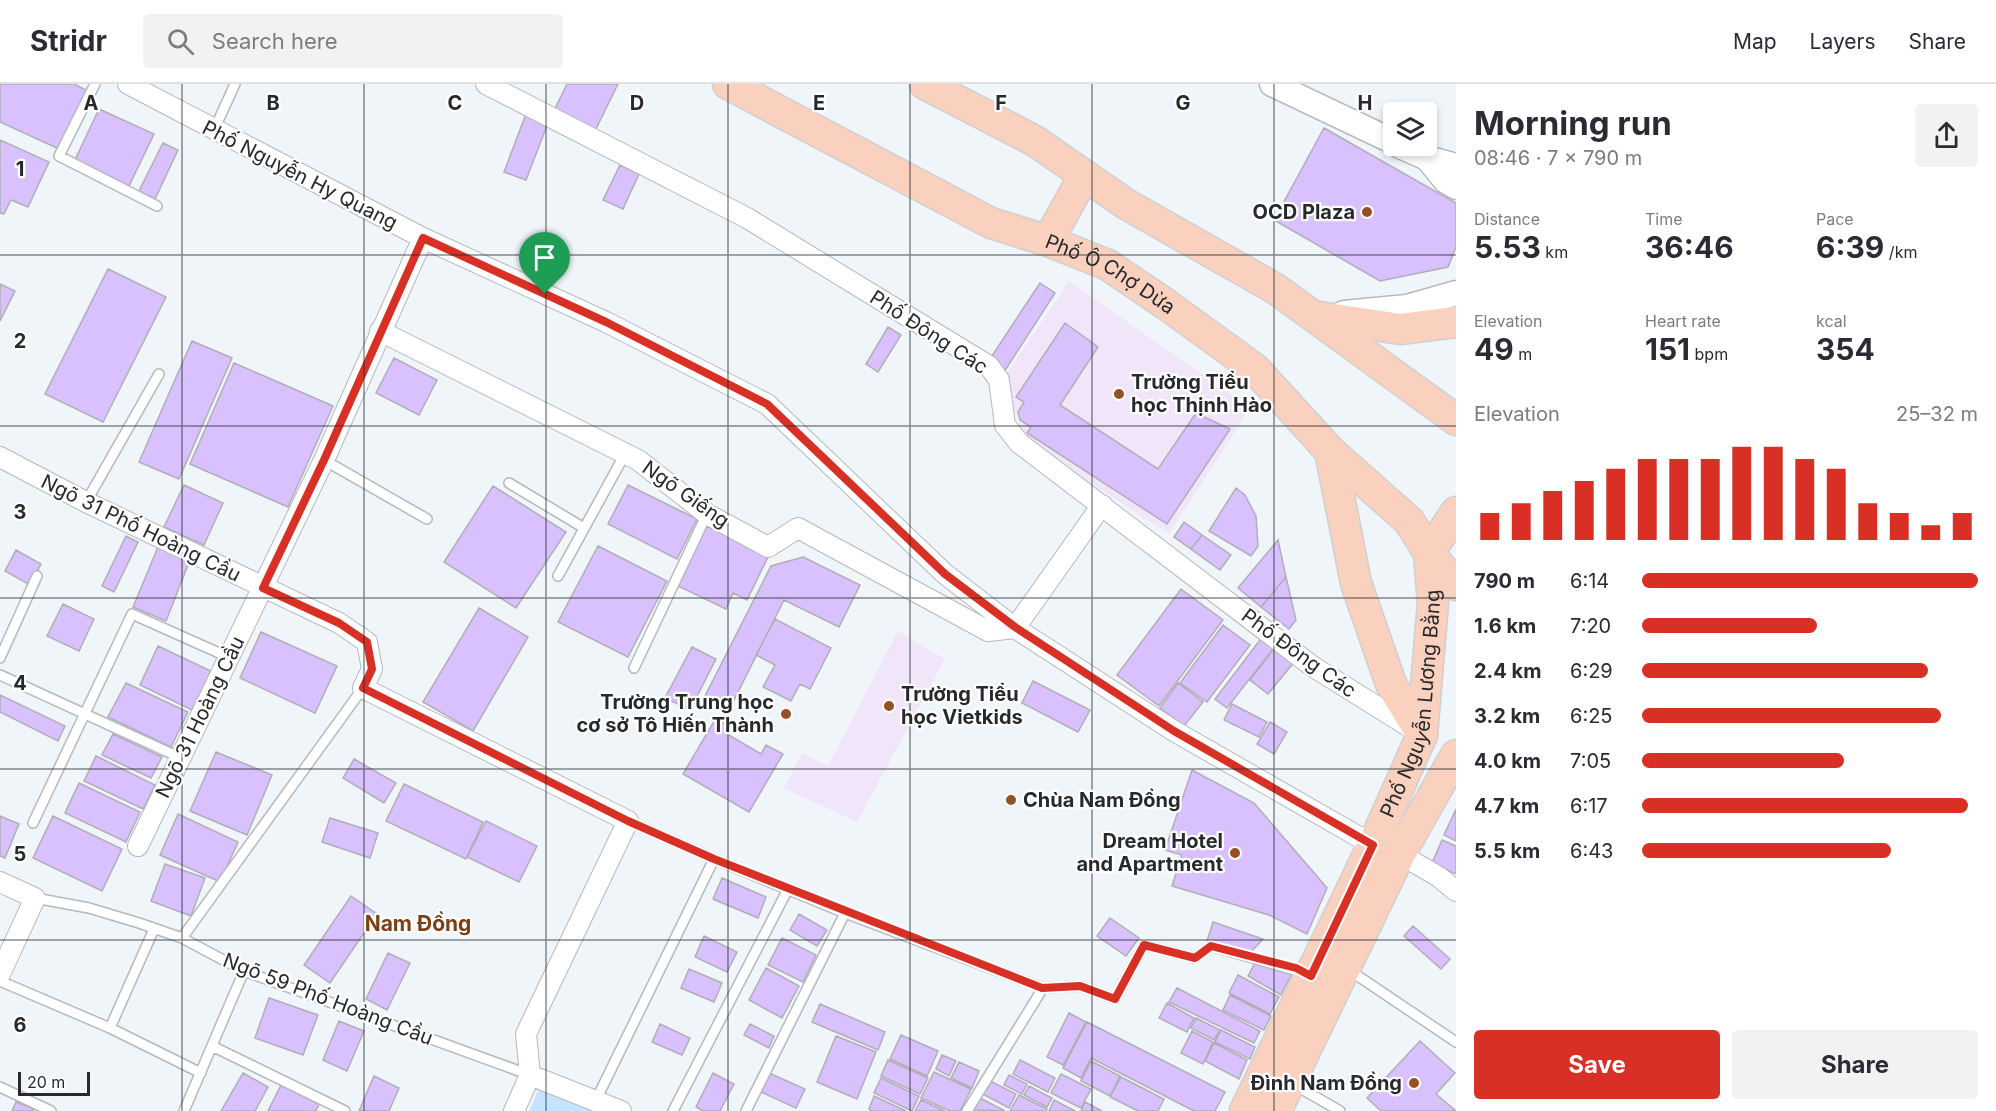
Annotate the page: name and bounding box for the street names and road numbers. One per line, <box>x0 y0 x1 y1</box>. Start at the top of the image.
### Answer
street label: Phố Nguyễn Hy Quang <box>199 115 401 235</box>
street label: Phố Ô Chợ Dừa <box>1042 229 1180 319</box>
street label: Phố Đông Các <box>866 285 992 379</box>
street label: Ngõ Giếng <box>638 455 734 533</box>
street label: Ngõ 31 Phố Hoàng Cầu <box>37 469 245 587</box>
street label: Phố Nguyễn Lương Bằng <box>1375 589 1445 821</box>
street label: Phố Đông Các <box>1237 603 1361 703</box>
street label: Ngõ 31 Hoàng Cầu <box>150 632 250 802</box>
street label: Ngõ 59 Phố Hoàng Cầu <box>220 948 436 1050</box>

